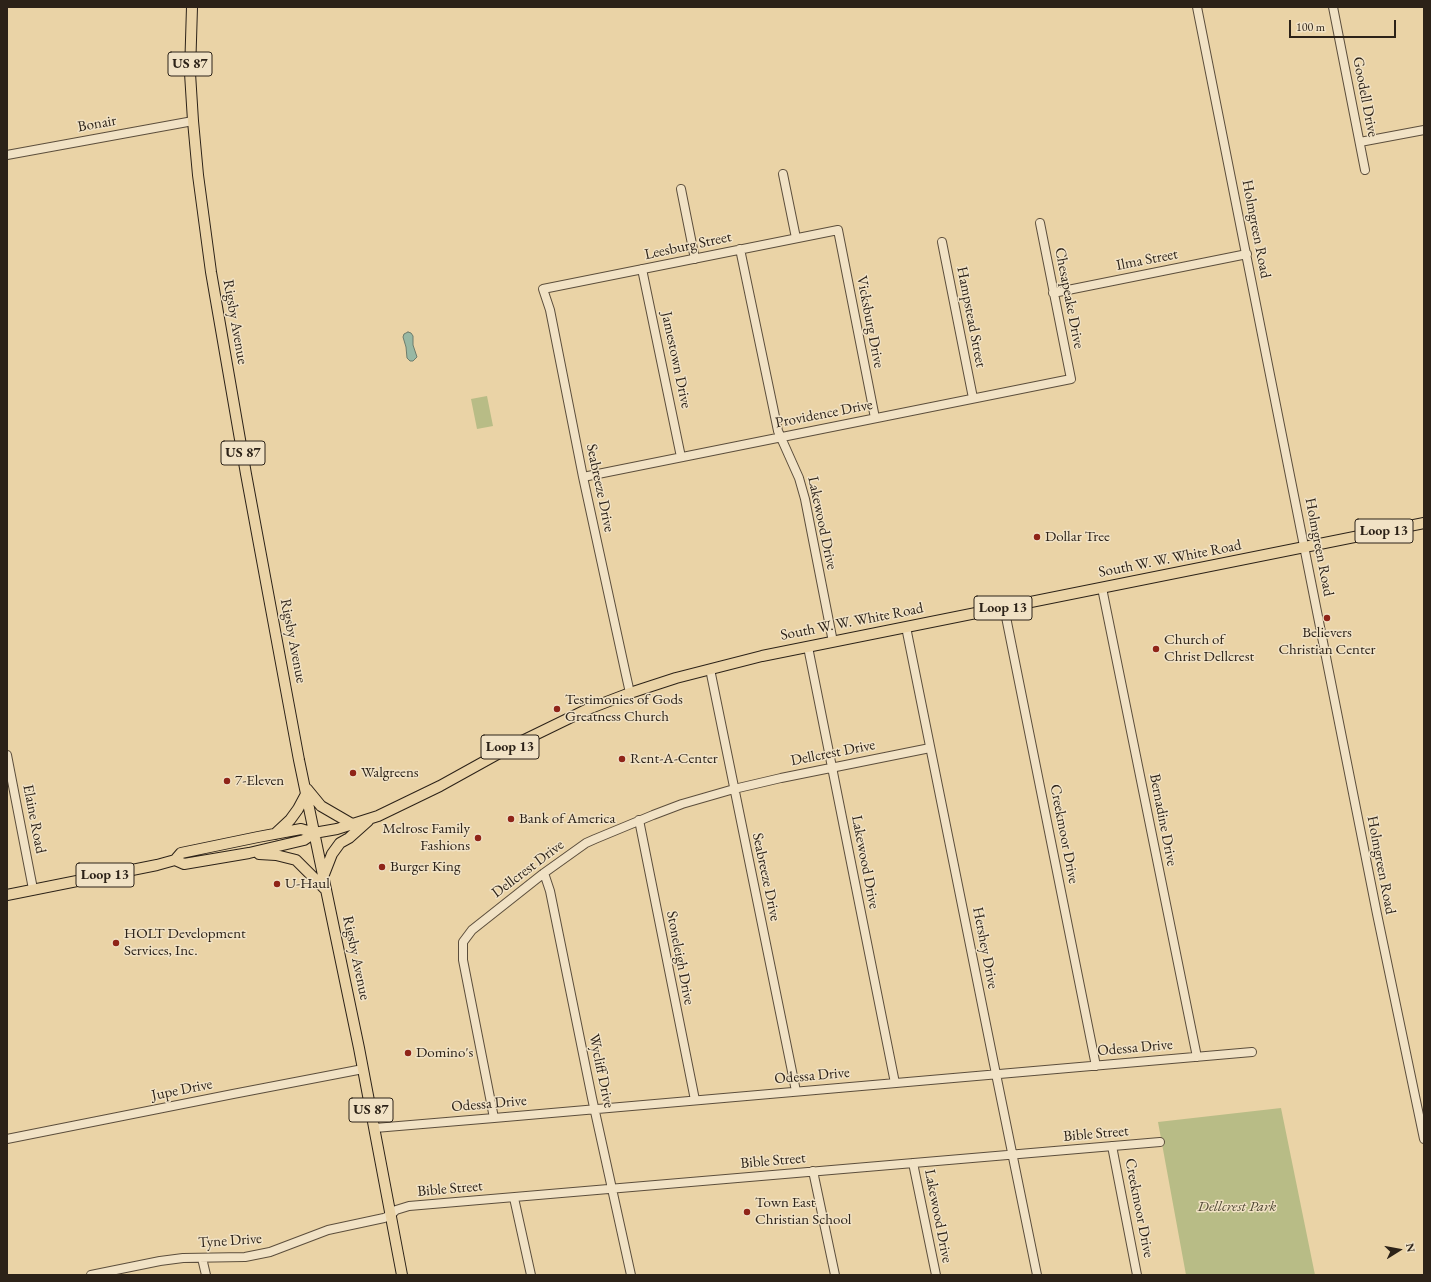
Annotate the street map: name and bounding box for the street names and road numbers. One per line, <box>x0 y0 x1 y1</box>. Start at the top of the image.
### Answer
road number: US 87 <box>168 52 212 76</box>
street label: Goodell Drive <box>1348 55 1382 139</box>
street label: Bonair <box>76 112 118 136</box>
street label: Holmgreen Road <box>1238 178 1274 280</box>
street label: Leesburg Street <box>643 228 733 264</box>
street label: Ilma Street <box>1115 245 1179 275</box>
street label: Chesapeake Drive <box>1050 246 1088 350</box>
street label: Hampstead Street <box>952 265 990 369</box>
street label: Vicksburg Drive <box>852 274 888 370</box>
street label: Rigsby Avenue <box>219 278 251 366</box>
street label: Jamestown Drive <box>657 310 695 410</box>
street label: Providence Drive <box>774 396 874 432</box>
road number: US 87 <box>221 441 265 465</box>
street label: Seabreeze Drive <box>582 442 618 534</box>
street label: Lakewood Drive <box>803 475 841 571</box>
street label: Holmgreen Road <box>1301 496 1337 598</box>
road number: Loop 13 <box>1355 519 1413 543</box>
street label: South W. W. White Road <box>1097 536 1243 582</box>
road number: Loop 13 <box>974 596 1032 620</box>
street label: Rigsby Avenue <box>276 597 310 685</box>
street label: South W. W. White Road <box>779 599 925 645</box>
road number: Loop 13 <box>481 735 539 759</box>
street label: Dellcrest Drive <box>789 736 877 770</box>
street label: Bernadine Drive <box>1145 772 1181 868</box>
street label: Elaine Road <box>18 783 50 855</box>
street label: Creekmoor Drive <box>1046 783 1082 885</box>
street label: Lakewood Drive <box>847 814 883 910</box>
street label: Holmgreen Road <box>1363 814 1399 916</box>
street label: Seabreeze Drive <box>748 831 784 923</box>
street label: Dellcrest Drive <box>488 836 568 902</box>
road number: Loop 13 <box>76 863 134 887</box>
street label: Hershey Drive <box>968 906 1002 990</box>
street label: Stoneleigh Drive <box>662 910 698 1006</box>
street label: Rigsby Avenue <box>338 914 374 1002</box>
street label: Wycliff Drive <box>584 1032 618 1110</box>
street label: Odessa Drive <box>1097 1036 1173 1060</box>
street label: Odessa Drive <box>774 1064 850 1088</box>
street label: Jupe Drive <box>150 1075 214 1105</box>
street label: Odessa Drive <box>451 1092 527 1116</box>
road number: US 87 <box>349 1098 393 1122</box>
street label: Bible Street <box>1063 1122 1129 1146</box>
street label: Bible Street <box>740 1149 806 1173</box>
street label: Creekmoor Drive <box>1121 1157 1157 1259</box>
street label: Lakewood Drive <box>920 1168 956 1264</box>
street label: Bible Street <box>417 1177 483 1201</box>
street label: Tyne Drive <box>197 1230 263 1252</box>

